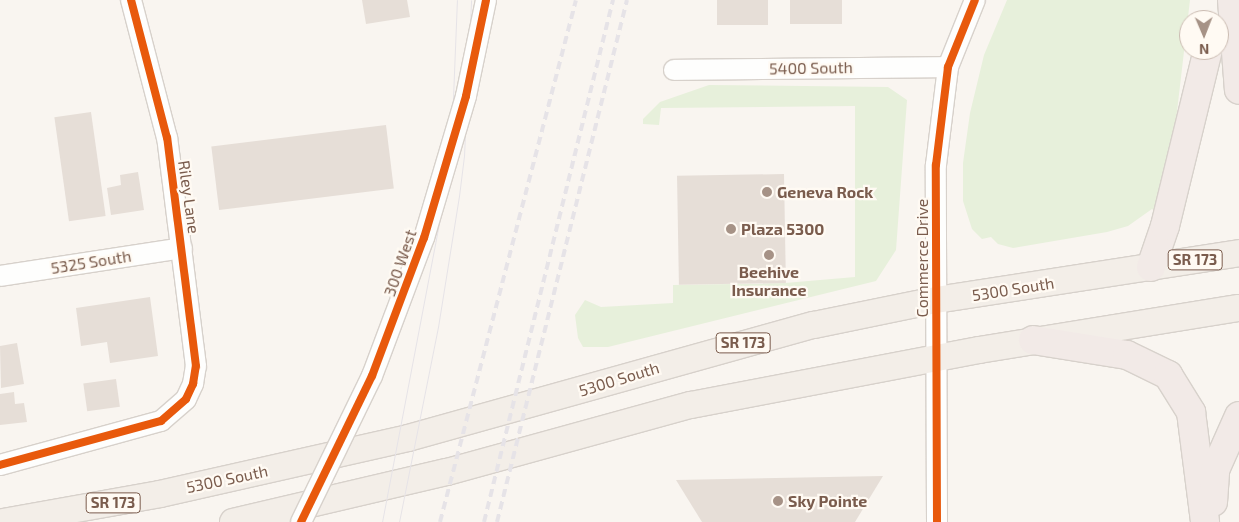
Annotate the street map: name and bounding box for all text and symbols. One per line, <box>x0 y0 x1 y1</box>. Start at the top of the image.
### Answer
north arrow <box>1179 10 1229 60</box>
text: N <box>1199 41 1209 58</box>
street label: 5400 South <box>769 58 853 78</box>
street label: Riley Lane <box>174 159 204 235</box>
place label: Geneva Rock <box>777 182 873 202</box>
marker: Geneva Rock <box>761 186 773 198</box>
street label: Commerce Drive <box>912 199 932 317</box>
place label: Plaza 5300 <box>741 219 824 239</box>
marker: Plaza 5300 <box>725 223 737 235</box>
street label: 300 West <box>380 227 420 299</box>
street label: 5325 South <box>49 246 133 278</box>
road number: SR 173 <box>1168 248 1222 272</box>
marker: Beehive Insurance <box>763 249 775 261</box>
place label: Beehive Insurance <box>732 262 806 300</box>
street label: 5300 South <box>971 273 1055 305</box>
road number: SR 173 <box>716 330 770 356</box>
street label: 5300 South <box>577 358 661 400</box>
street label: 5300 South <box>184 461 270 497</box>
road number: SR 173 <box>86 490 140 516</box>
place label: Sky Pointe <box>788 491 868 511</box>
marker: Sky Pointe <box>772 495 784 507</box>

